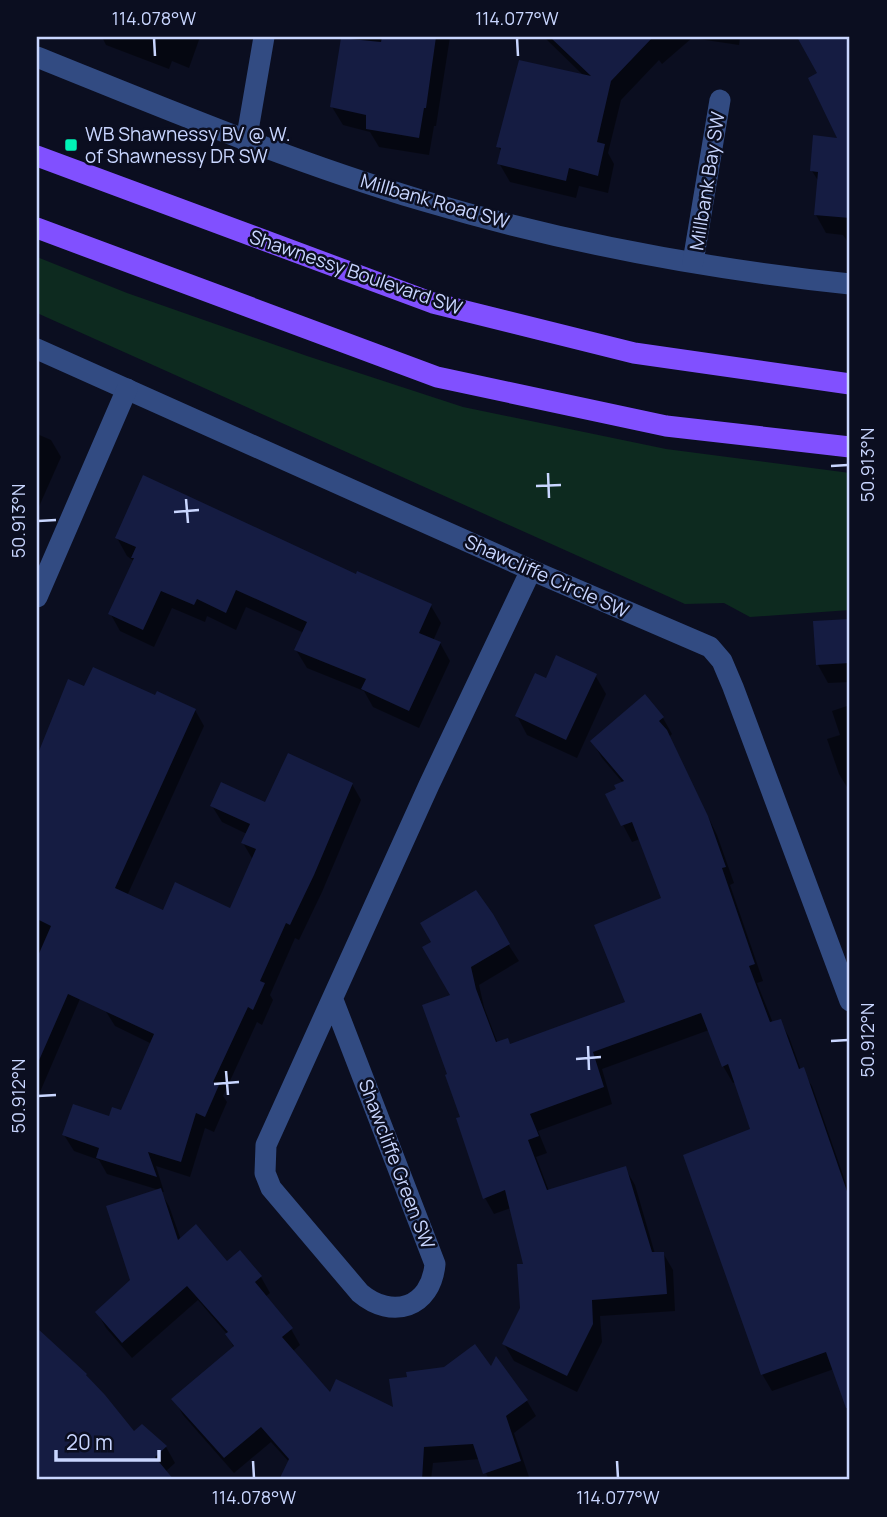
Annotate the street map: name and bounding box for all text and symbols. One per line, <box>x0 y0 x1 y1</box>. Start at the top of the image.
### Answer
text: 114.078°W <box>112 6 196 30</box>
text: 114.077°W <box>475 6 559 30</box>
street label: Millbank Bay SW <box>683 110 731 252</box>
place label: WB Shawnessy BV @ W. of Shawnessy DR SW <box>85 121 290 169</box>
marker: WB Shawnessy BV @ W. of Shawnessy DR SW <box>63 137 79 153</box>
street label: Millbank Road SW <box>358 167 513 235</box>
street label: Shawnessy Boulevard SW <box>246 223 466 321</box>
text: 50.913°N <box>855 428 879 502</box>
text: 50.913°N <box>6 484 30 558</box>
street label: Shawcliffe Circle SW <box>461 528 633 624</box>
text: 50.912°N <box>855 1003 879 1077</box>
text: 50.912°N <box>6 1059 30 1133</box>
street label: Shawcliffe Green SW <box>353 1075 441 1253</box>
scale bar <box>56 1419 159 1463</box>
text: 20 m <box>66 1428 113 1456</box>
text: 114.078°W <box>212 1485 296 1509</box>
text: 114.077°W <box>576 1485 660 1509</box>

